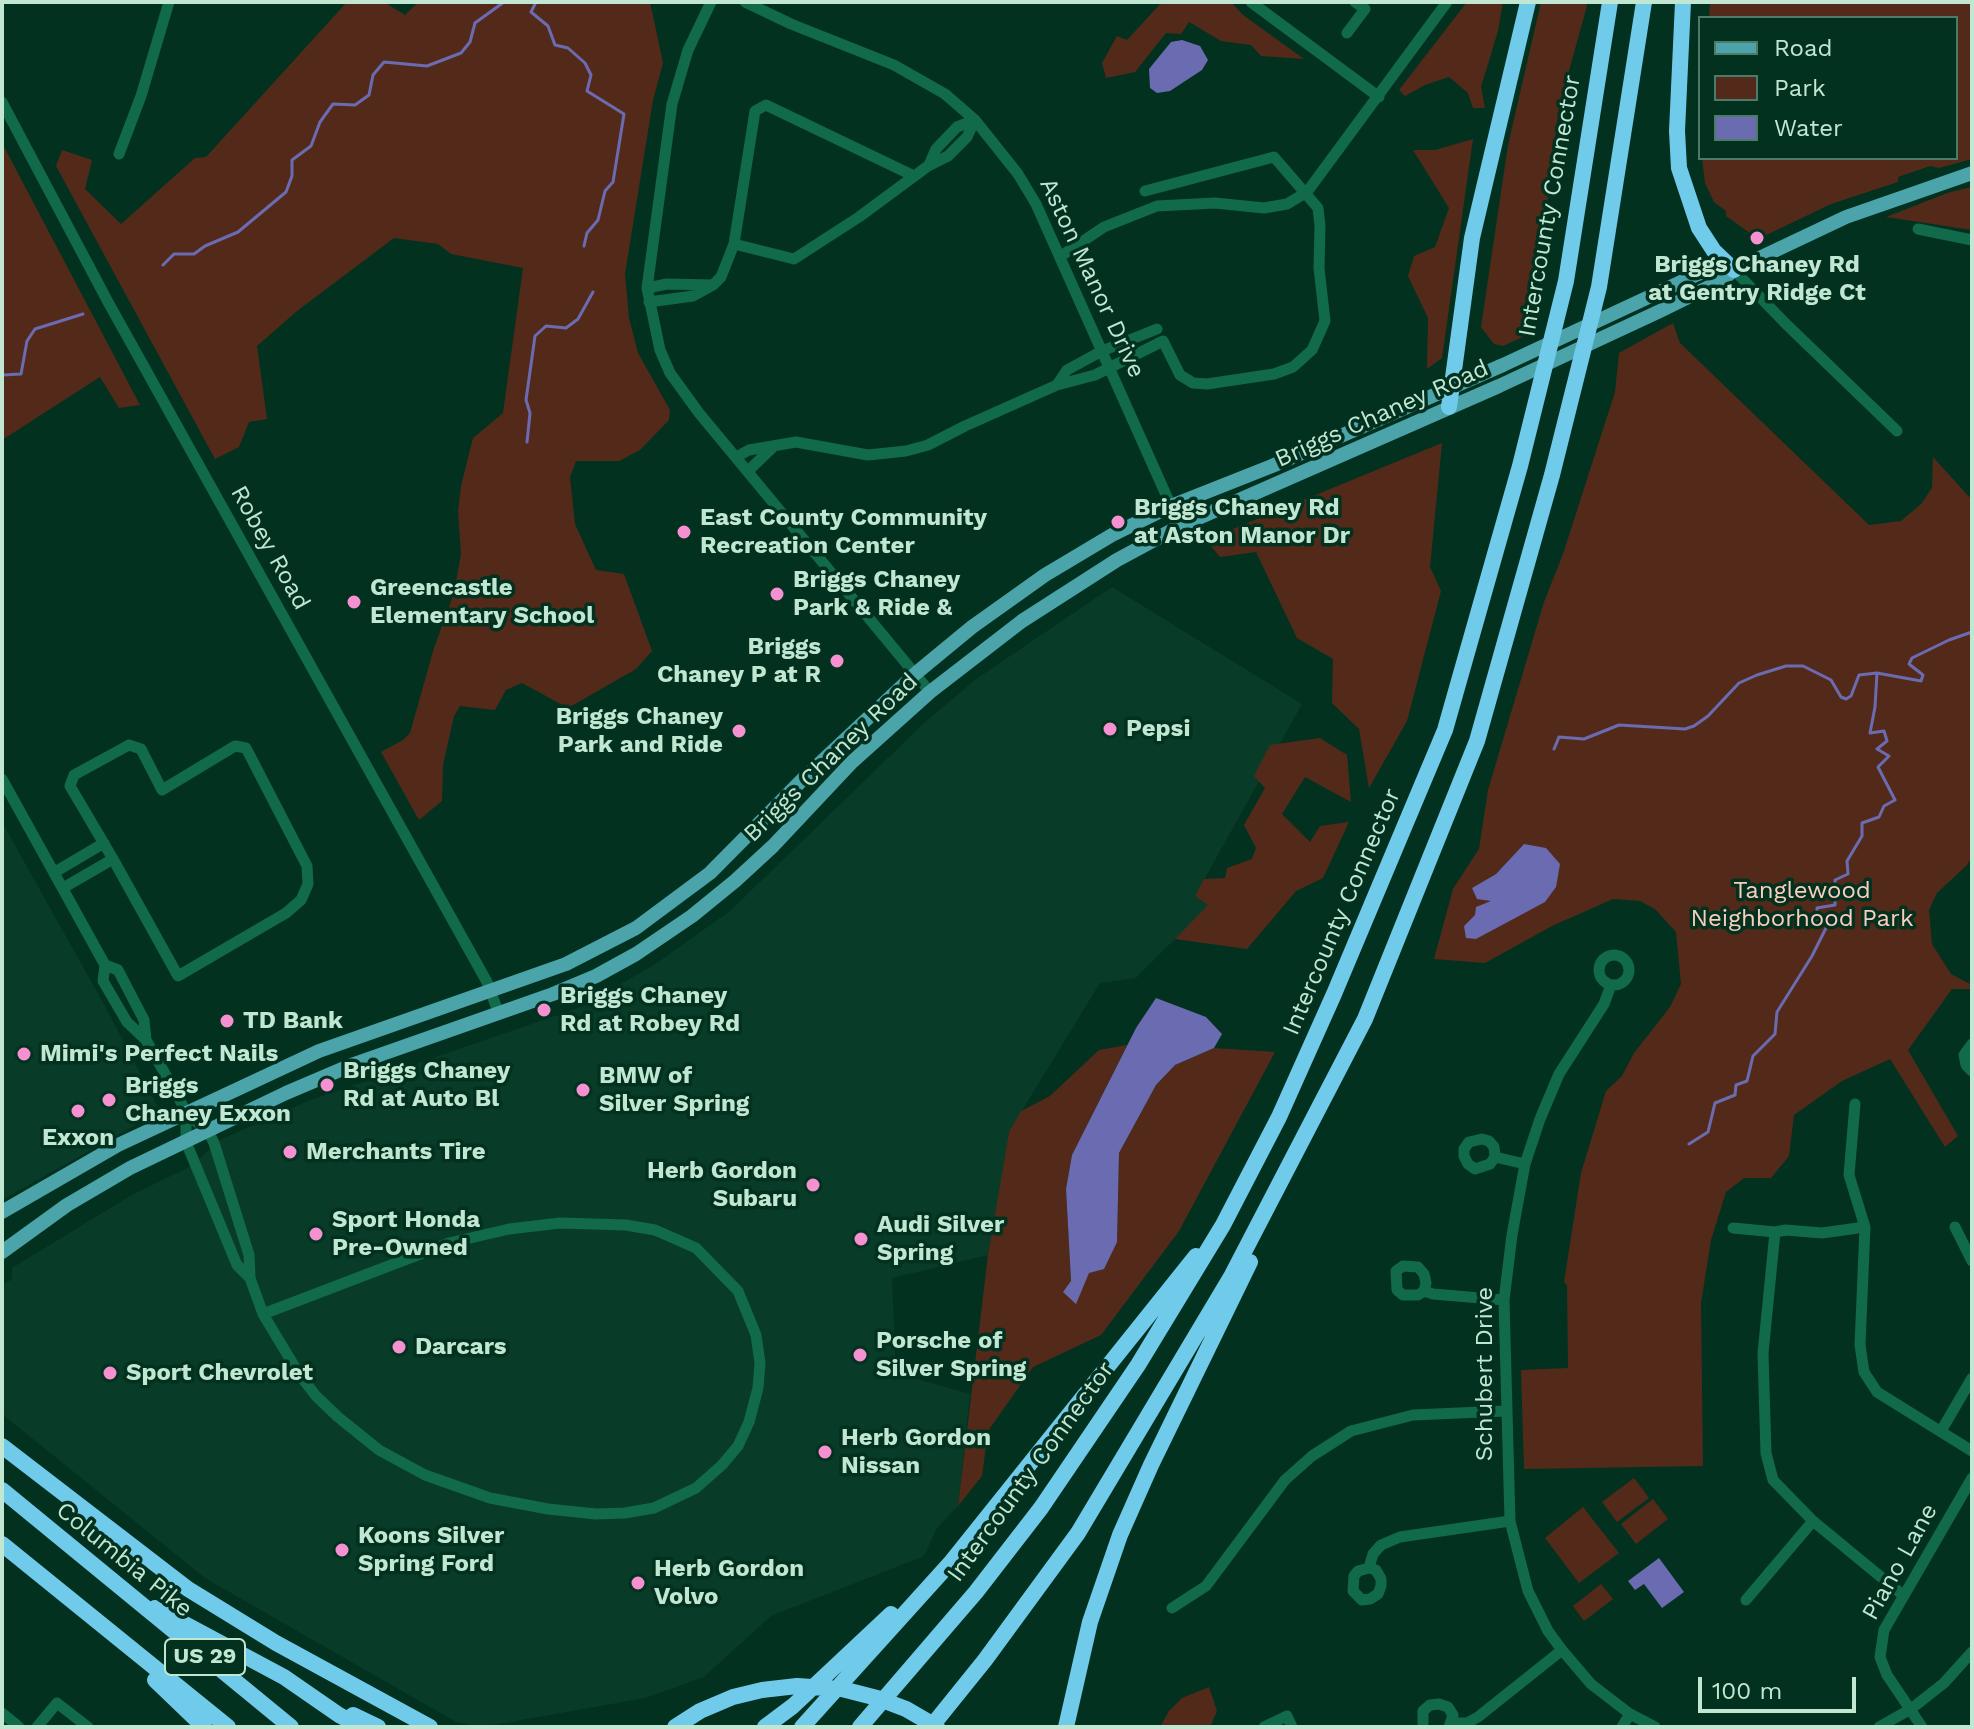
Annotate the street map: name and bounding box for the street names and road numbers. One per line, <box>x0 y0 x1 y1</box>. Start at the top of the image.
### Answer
street label: Intercounty Connector <box>1513 73 1587 339</box>
street label: Aston Manor Drive <box>1033 174 1151 382</box>
street label: Briggs Chaney Road <box>1271 354 1493 474</box>
street label: Robey Road <box>224 481 316 615</box>
street label: Briggs Chaney Road <box>738 668 924 848</box>
street label: Intercounty Connector <box>1277 784 1407 1040</box>
street label: Schubert Drive <box>1471 1287 1499 1461</box>
street label: Intercounty Connector <box>941 1356 1121 1588</box>
street label: Columbia Pike <box>50 1496 198 1624</box>
street label: Piano Lane <box>1856 1499 1944 1625</box>
road number: US 29 <box>165 1639 245 1675</box>

